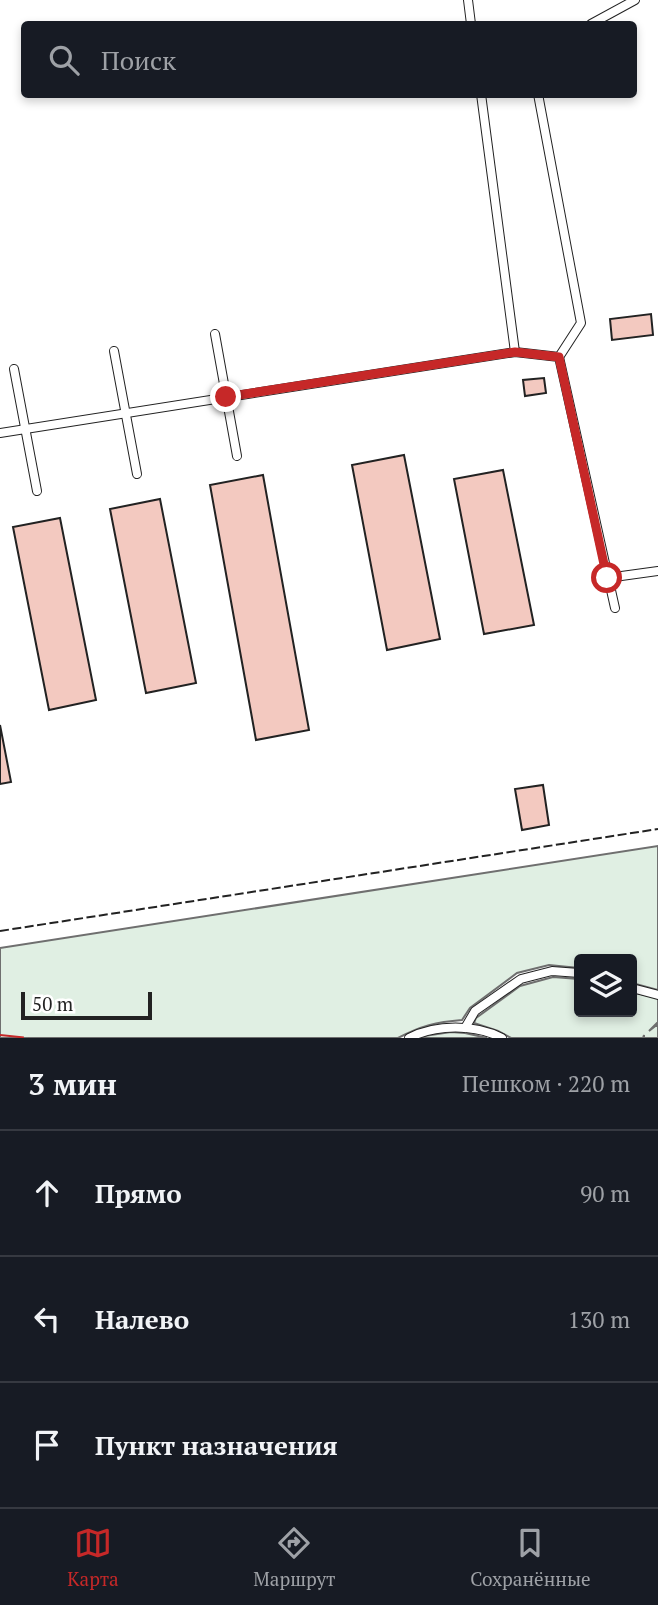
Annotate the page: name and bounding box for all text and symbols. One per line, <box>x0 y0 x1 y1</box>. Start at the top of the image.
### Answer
search box <box>21 21 637 98</box>
icon: search <box>45 41 83 79</box>
text: Поиск <box>101 43 176 77</box>
route end <box>210 381 241 412</box>
route start <box>591 562 622 593</box>
map controls <box>574 954 637 1017</box>
button: layers <box>574 954 637 1017</box>
scale bar <box>21 989 152 1021</box>
text: 50 m <box>32 991 73 1016</box>
text: 3 мин <box>28 1064 117 1104</box>
text: Пешком · 220 m <box>462 1068 630 1099</box>
icon: ahead <box>28 1174 66 1212</box>
text: Прямо <box>95 1176 182 1210</box>
text: 90 m <box>580 1178 630 1209</box>
icon: left <box>28 1300 66 1338</box>
text: Налево <box>95 1302 189 1336</box>
text: 130 m <box>568 1304 630 1335</box>
icon: arrive <box>28 1426 66 1464</box>
text: Пункт назначения <box>95 1428 338 1462</box>
tab: Карта <box>67 1524 119 1591</box>
tab: Маршрут <box>253 1524 336 1591</box>
tab: Сохранённые <box>470 1524 591 1591</box>

